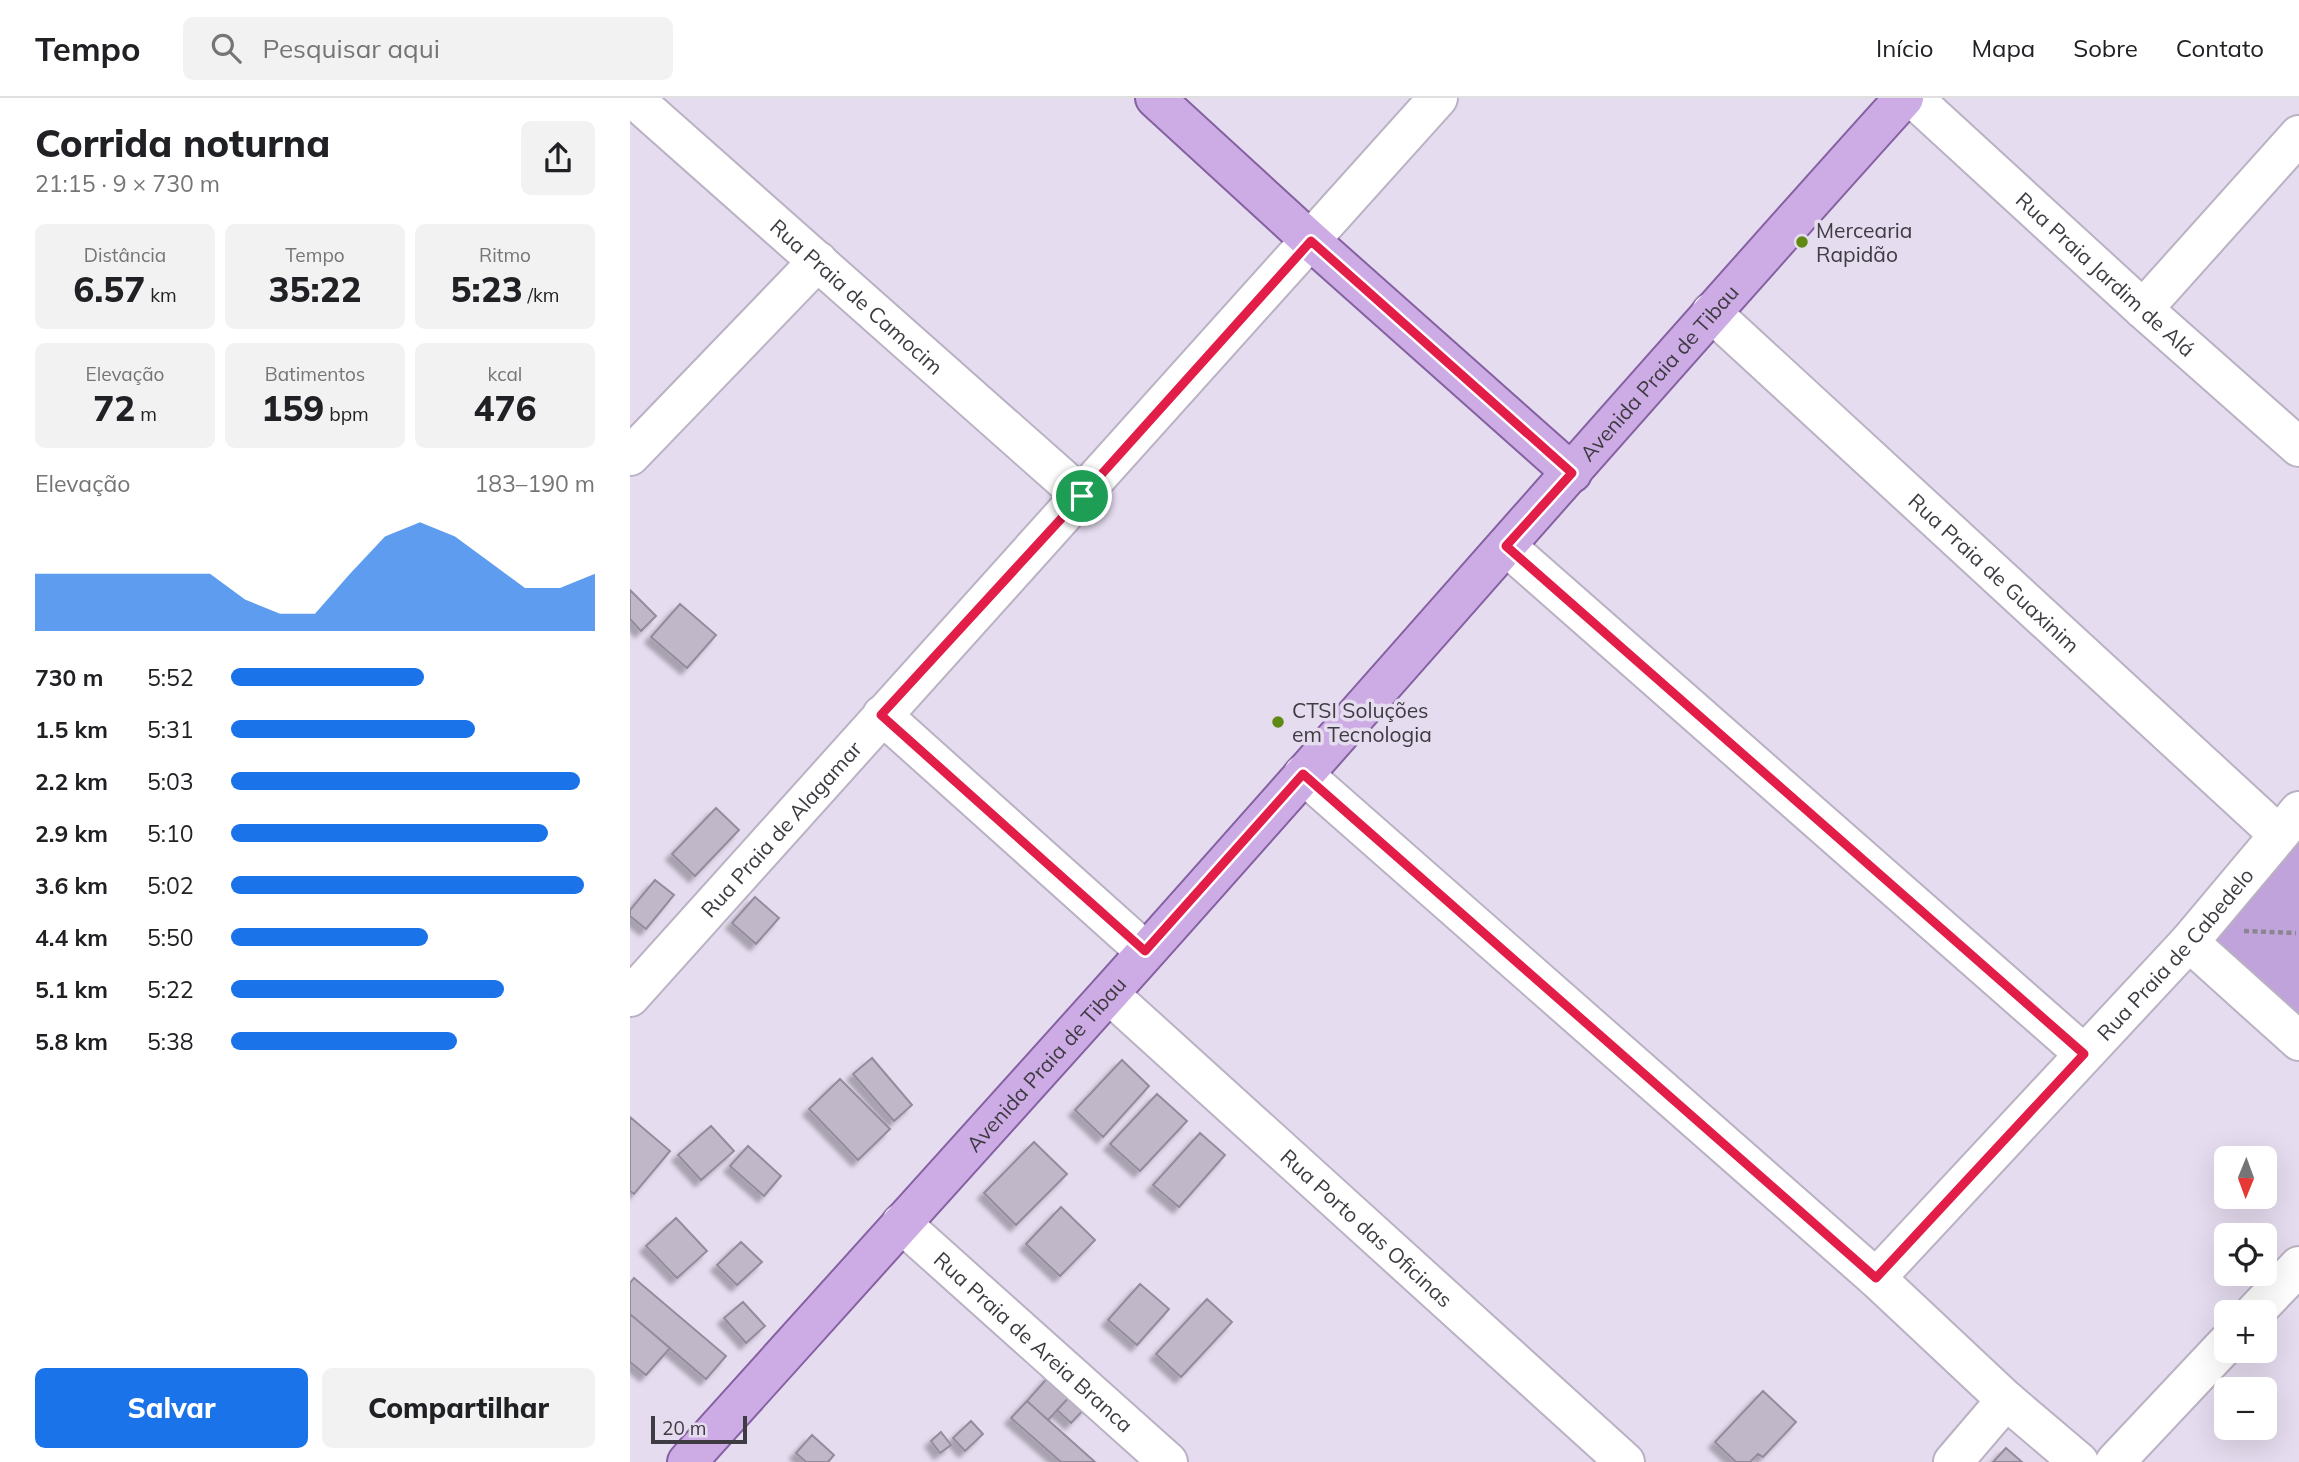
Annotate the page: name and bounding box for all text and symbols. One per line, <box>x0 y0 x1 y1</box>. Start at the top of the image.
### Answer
search box <box>183 17 673 80</box>
text: Tempo <box>35 28 141 69</box>
icon: search <box>207 29 245 67</box>
text: Pesquisar aqui <box>263 32 440 65</box>
text: Início <box>1876 33 1933 63</box>
text: Mapa <box>1971 33 2035 63</box>
text: Sobre <box>2073 33 2138 63</box>
text: Contato <box>2176 33 2264 63</box>
text: Corrida noturna <box>35 119 330 167</box>
button: share <box>521 121 595 195</box>
text: 21:15 · 9 × 730 m <box>35 169 220 198</box>
street label: Rua Praia Jardim de Alá <box>2011 186 2200 362</box>
street label: Rua Praia de Camocim <box>765 213 948 380</box>
place label: Mercearia Rapidão <box>1816 217 1912 267</box>
marker: Mercearia Rapidão <box>1794 234 1810 250</box>
text: Distância <box>84 243 166 267</box>
text: Tempo <box>285 243 345 267</box>
text: Ritmo <box>479 243 531 267</box>
text: 6.57 <box>73 267 145 311</box>
text: 35:22 <box>268 267 362 311</box>
text: 5:23 <box>451 267 523 311</box>
street label: Avenida Praia de Tibau <box>1574 279 1744 466</box>
text: km <box>145 283 177 307</box>
text: /km <box>523 283 559 307</box>
text: Elevação <box>86 362 164 386</box>
text: Batimentos <box>265 362 365 386</box>
text: kcal <box>488 362 522 386</box>
text: 72 <box>93 386 135 430</box>
text: 159 <box>261 386 324 430</box>
text: 476 <box>473 386 537 430</box>
text: m <box>135 402 157 426</box>
text: bpm <box>324 402 369 426</box>
pin <box>1052 466 1112 526</box>
text: Elevação <box>35 469 130 498</box>
text: 183–190 m <box>474 469 595 498</box>
icon: arrive <box>1063 477 1101 515</box>
street label: Rua Praia de Guaxinim <box>1903 488 2085 658</box>
text: 730 m <box>35 663 103 692</box>
text: 5:52 <box>147 663 194 692</box>
place label: CTSI Soluções em Tecnologia <box>1292 697 1432 747</box>
marker: CTSI Soluções em Tecnologia <box>1270 714 1286 730</box>
text: 1.5 km <box>35 715 108 744</box>
text: 5:31 <box>147 715 194 744</box>
street label: Rua Praia de Alagamar <box>695 735 867 922</box>
text: 2.2 km <box>35 767 108 796</box>
text: 5:03 <box>147 767 194 796</box>
text: 2.9 km <box>35 819 108 848</box>
text: 5:10 <box>147 819 194 848</box>
street label: Rua Praia de Cabedelo <box>2091 862 2259 1046</box>
text: 3.6 km <box>35 871 108 900</box>
text: 5:02 <box>147 871 194 900</box>
text: 4.4 km <box>35 923 108 952</box>
text: 5:50 <box>147 923 194 952</box>
street label: Avenida Praia de Tibau <box>960 971 1131 1157</box>
text: 5.1 km <box>35 975 108 1004</box>
text: 5:22 <box>147 975 194 1004</box>
text: 5.8 km <box>35 1027 108 1056</box>
text: 5:38 <box>147 1027 194 1056</box>
street label: Rua Porto das Oficinas <box>1275 1143 1458 1312</box>
north arrow <box>2214 1146 2277 1209</box>
map controls <box>2214 1146 2277 1440</box>
button: locate <box>2214 1223 2277 1286</box>
street label: Rua Praia de Areia Branca <box>929 1246 1138 1437</box>
button: + <box>2214 1300 2277 1363</box>
button: Salvar <box>35 1368 308 1448</box>
button: Compartilhar <box>322 1368 595 1448</box>
button: − <box>2214 1377 2277 1440</box>
scale bar <box>651 1413 747 1445</box>
text: 20 m <box>662 1416 706 1440</box>

